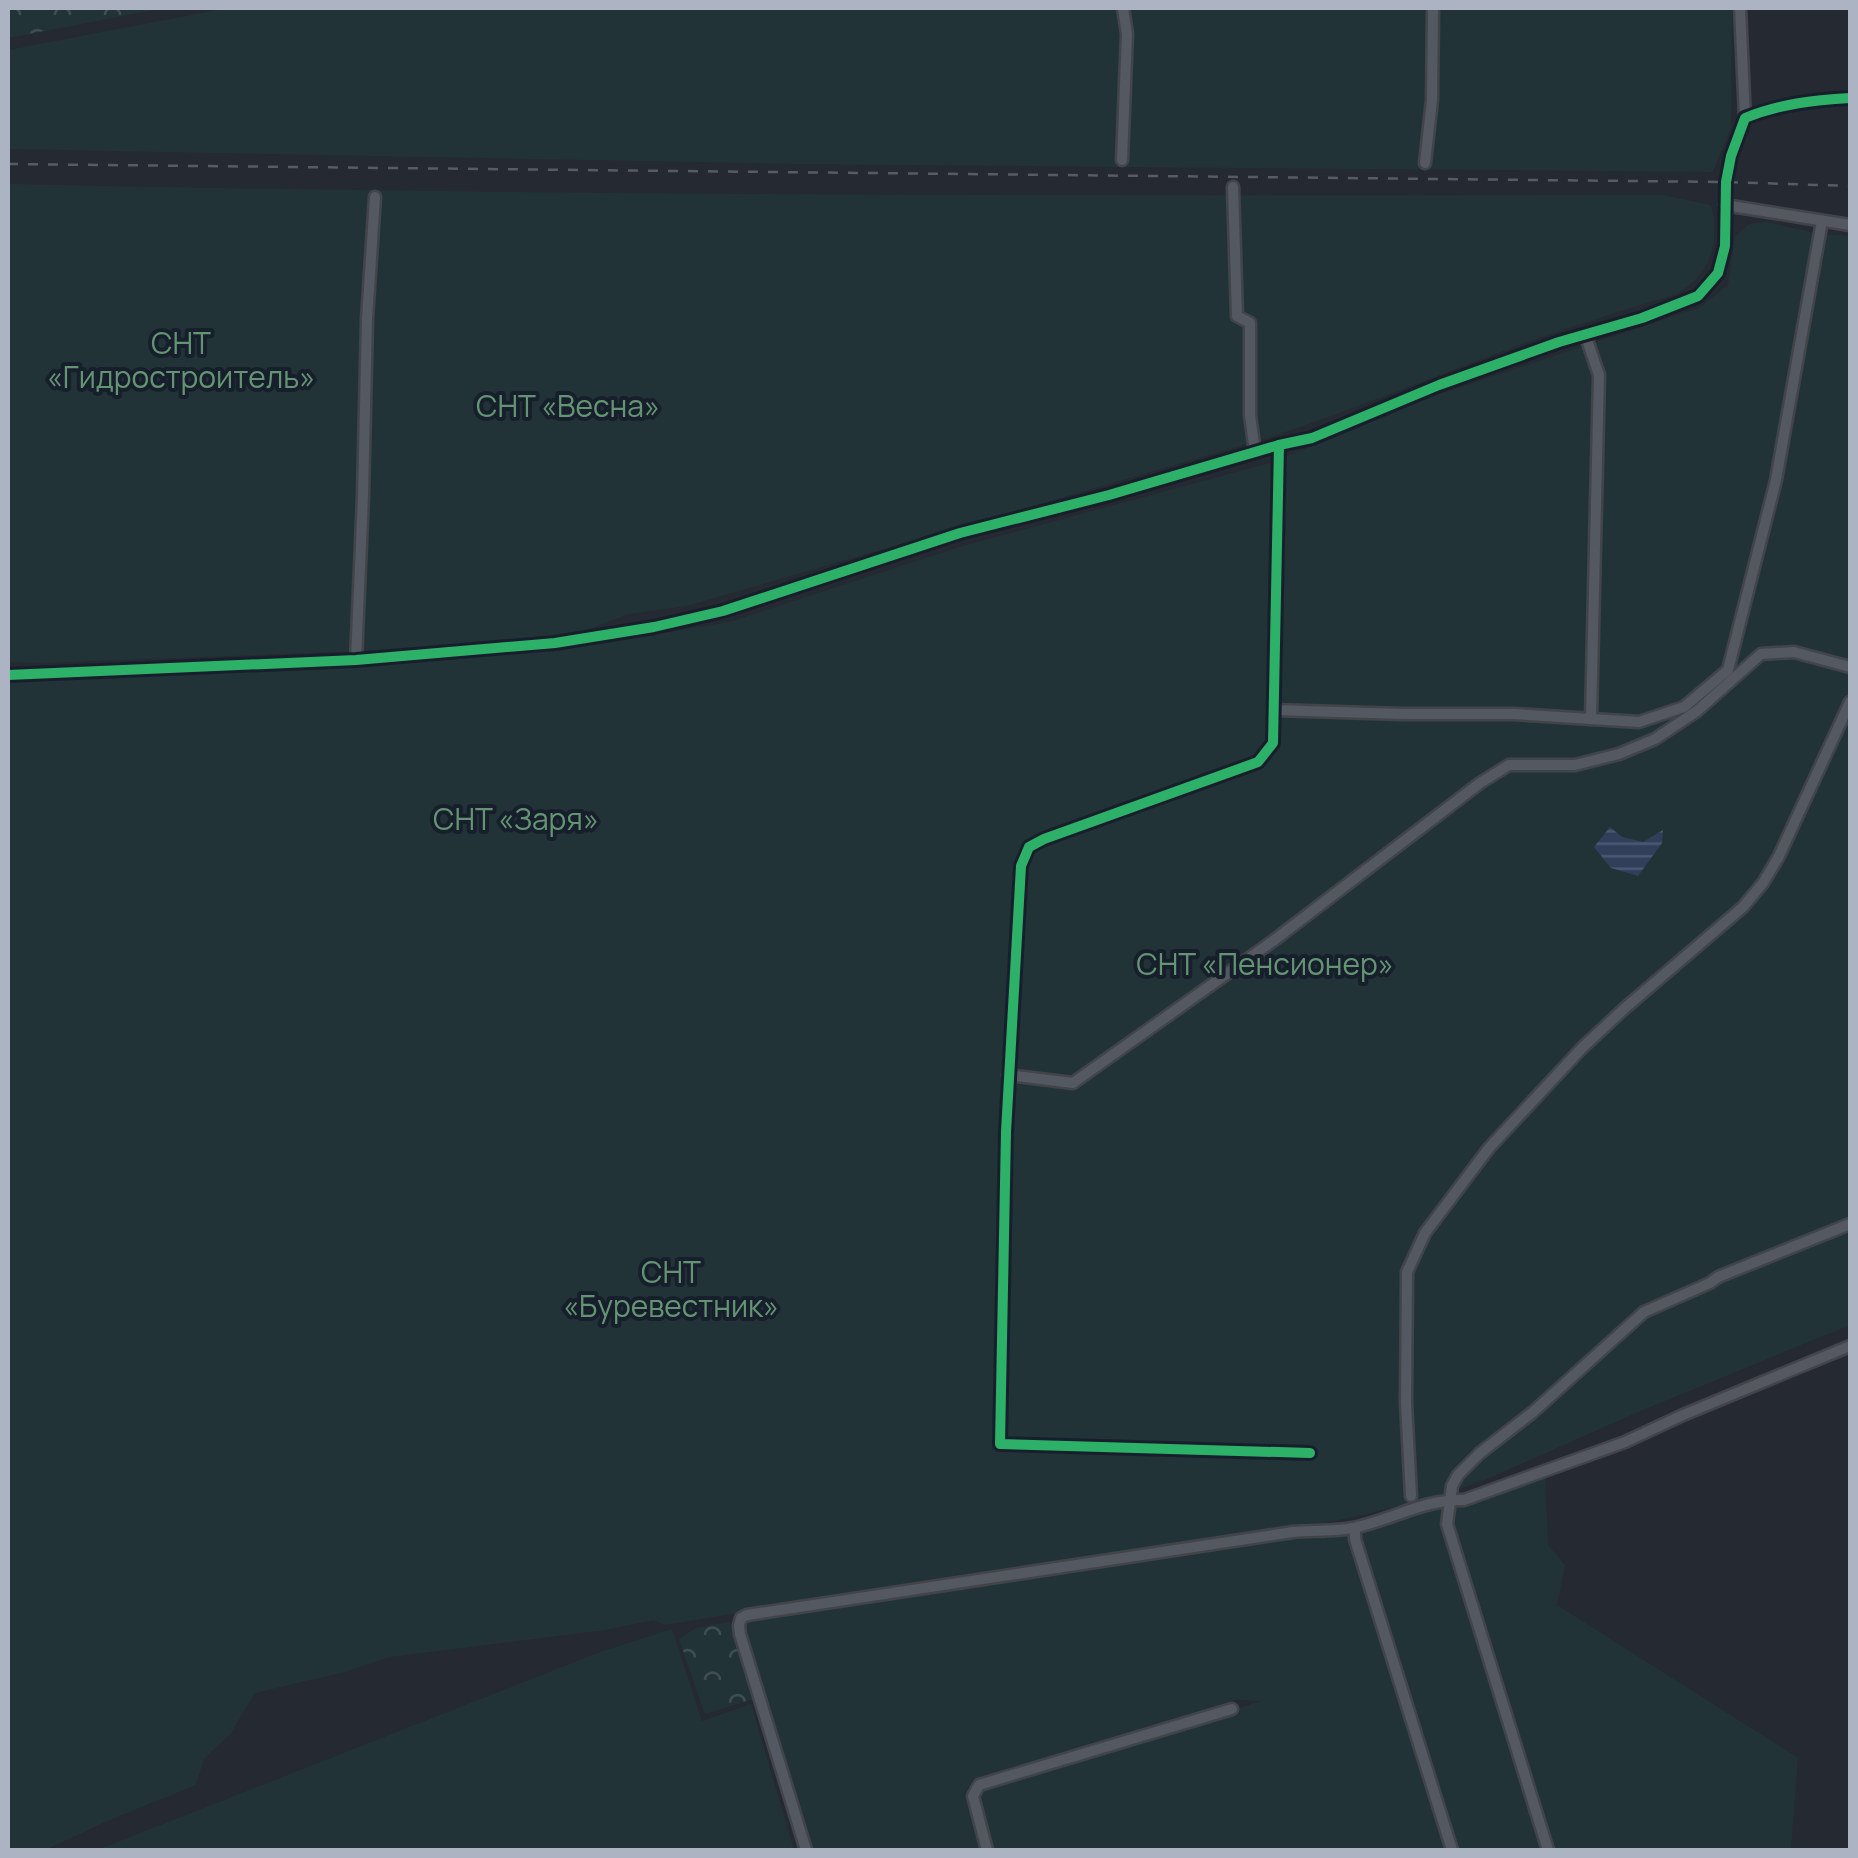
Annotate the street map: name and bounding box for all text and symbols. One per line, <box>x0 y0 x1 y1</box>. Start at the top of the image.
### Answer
park label: СНТ «Гидростроитель» <box>47 322 315 397</box>
park label: СНТ «Весна» <box>476 385 660 426</box>
park label: СНТ «Заря» <box>433 798 599 839</box>
park label: СНТ «Пенсионер» <box>1136 943 1394 984</box>
park label: СНТ «Буревестник» <box>563 1251 779 1326</box>

